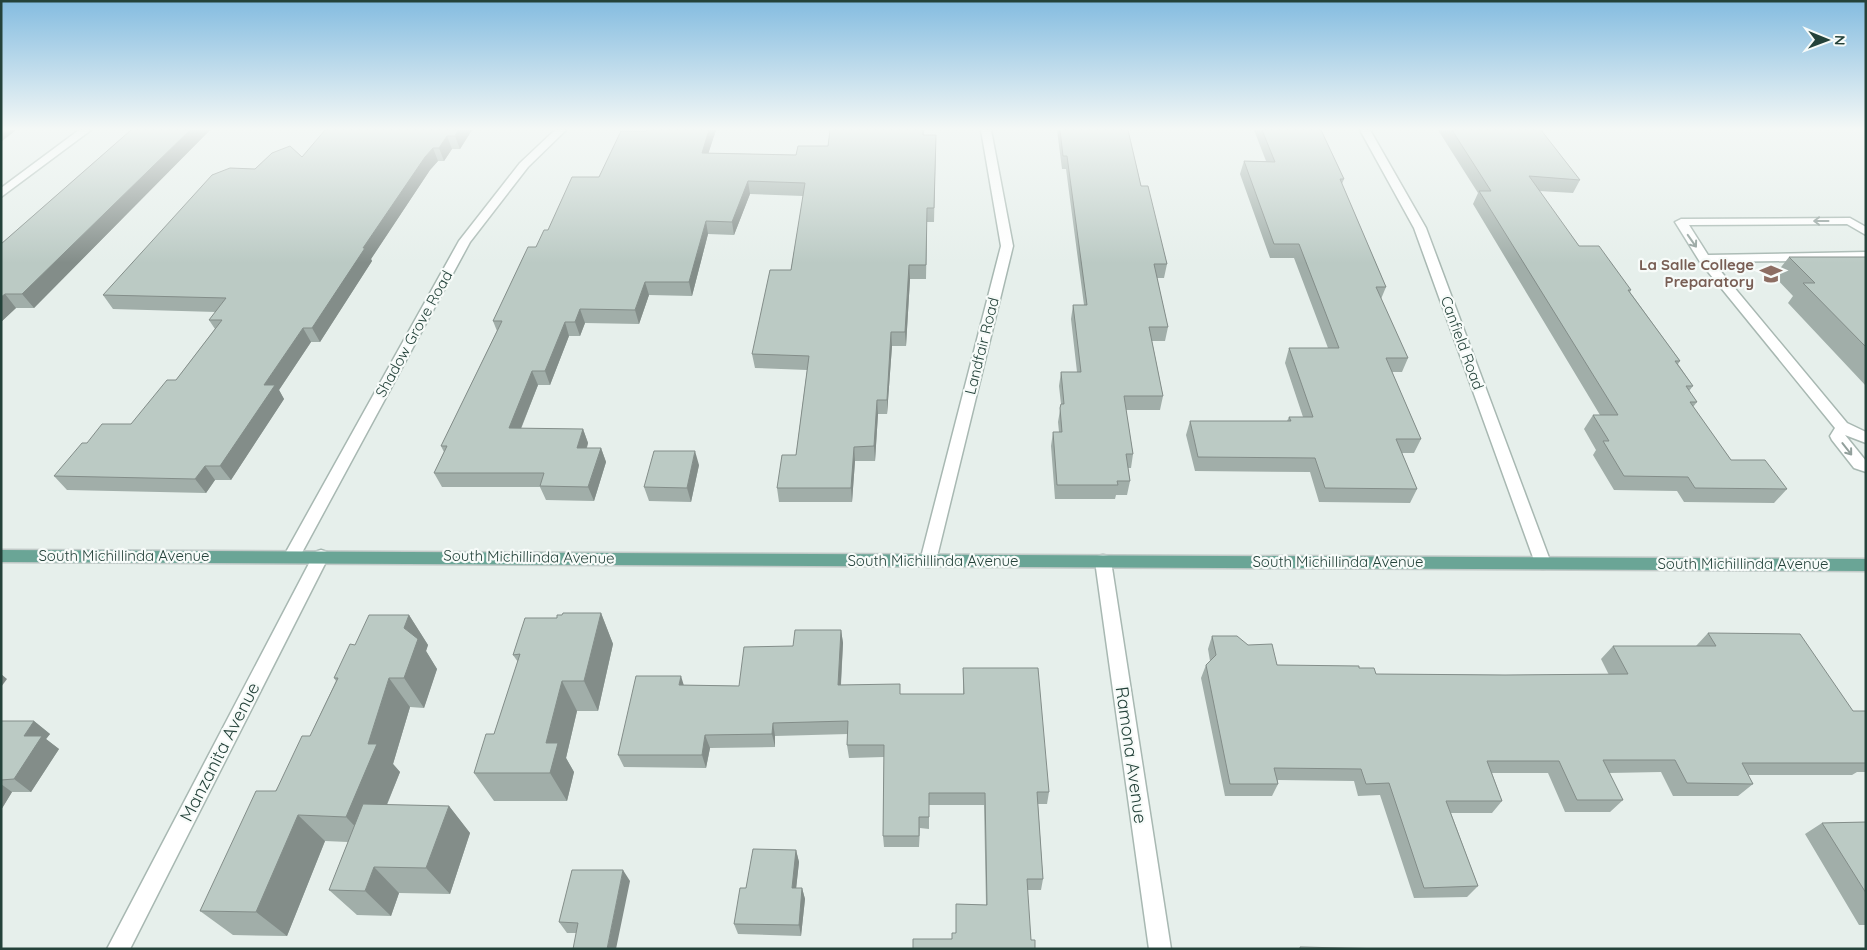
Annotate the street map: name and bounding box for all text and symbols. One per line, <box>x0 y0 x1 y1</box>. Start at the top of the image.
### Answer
north arrow <box>1802 15 1852 65</box>
text: N <box>1831 35 1849 46</box>
one-way arrow <box>1813 216 1830 226</box>
one-way arrow <box>1687 233 1697 247</box>
place label: La Salle College Preparatory <box>1639 255 1754 291</box>
school or university icon: La Salle College Preparatory <box>1758 261 1784 287</box>
street label: Shadow Grove Road <box>371 267 456 400</box>
street label: Canfield Road <box>1437 293 1488 392</box>
street label: Landfair Road <box>960 295 1003 397</box>
one-way arrow <box>1841 442 1852 455</box>
street label: South Michillinda Avenue <box>38 546 210 565</box>
street label: South Michillinda Avenue <box>443 546 615 567</box>
street label: South Michillinda Avenue <box>847 551 1019 570</box>
street label: South Michillinda Avenue <box>1252 552 1424 571</box>
street label: South Michillinda Avenue <box>1657 554 1829 573</box>
street label: Manzanita Avenue <box>174 678 265 825</box>
street label: Ramona Avenue <box>1110 685 1152 825</box>

